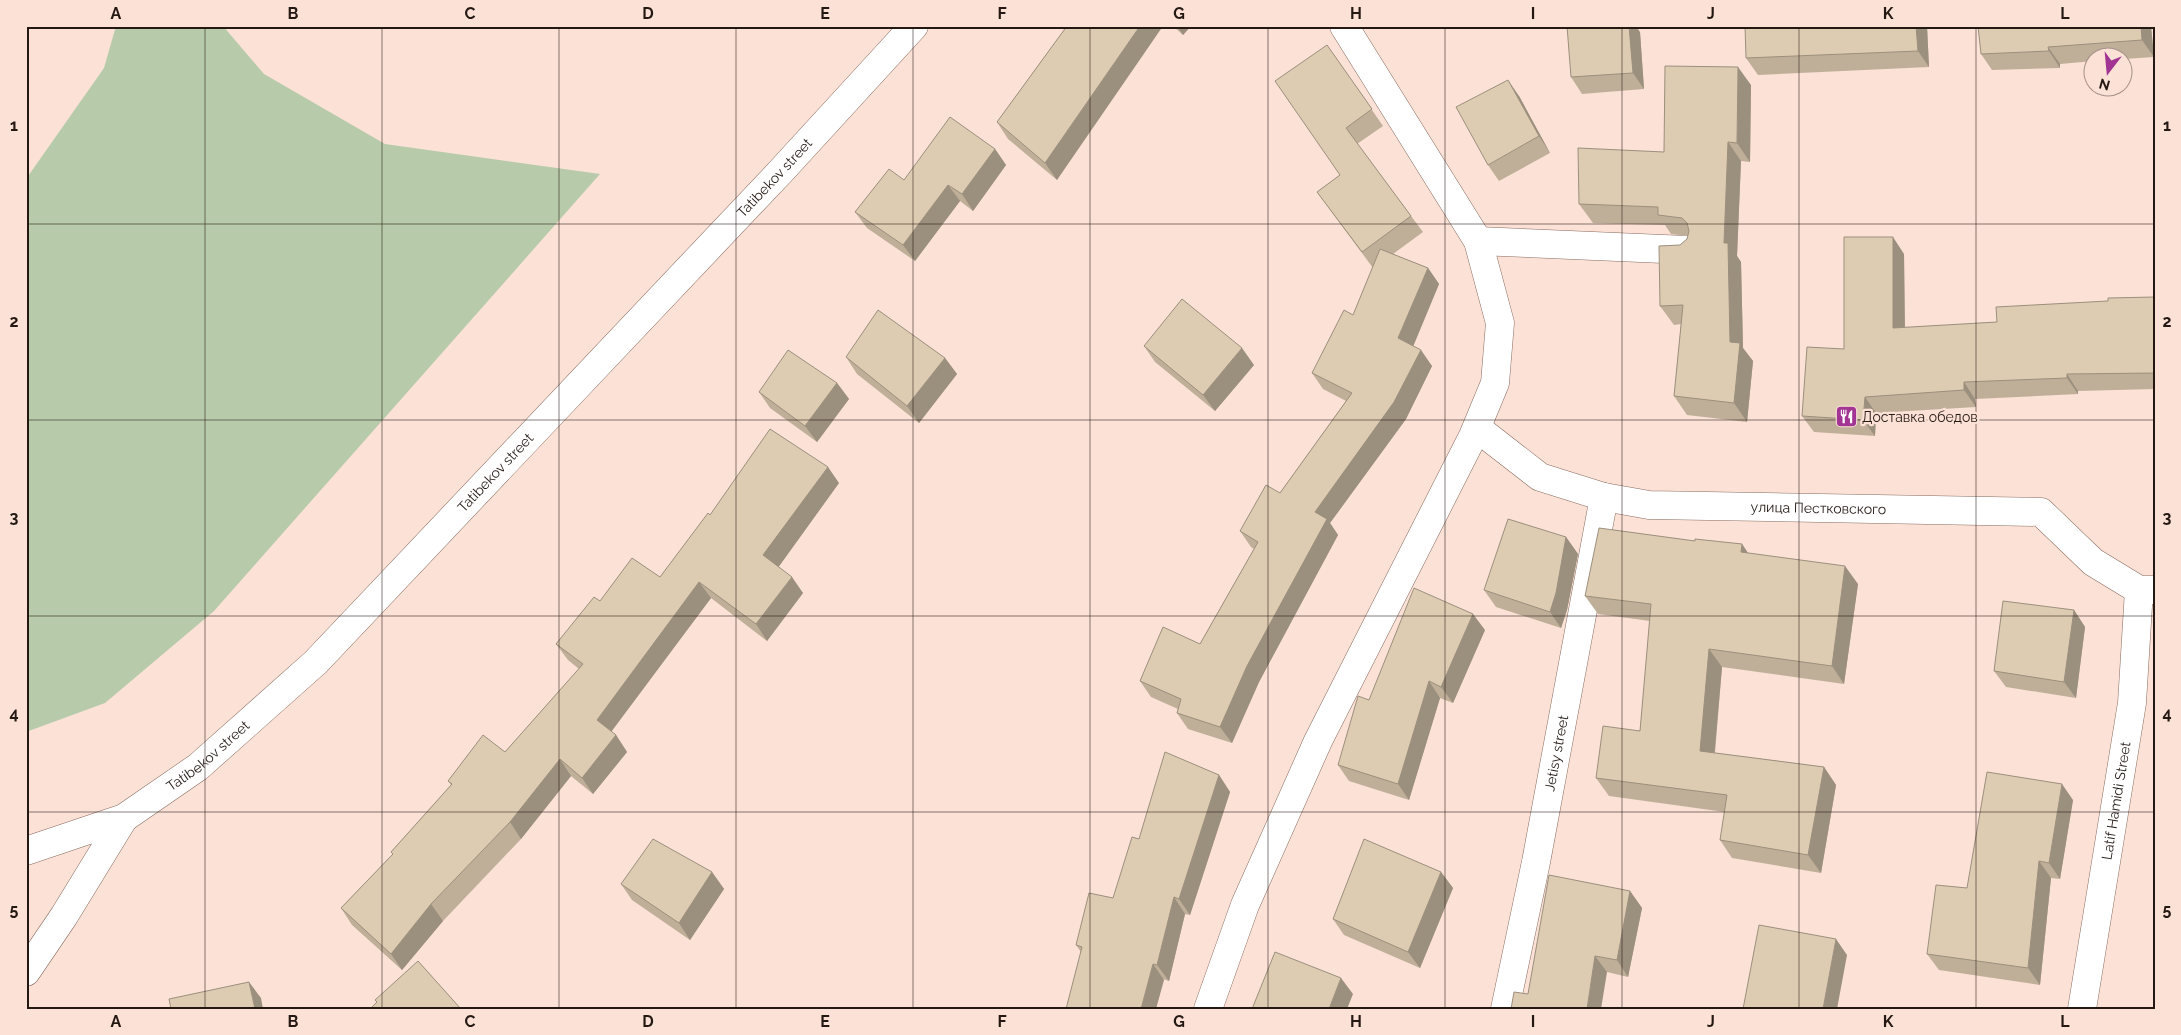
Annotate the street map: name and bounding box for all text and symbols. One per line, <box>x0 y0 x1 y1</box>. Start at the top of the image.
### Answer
text: A <box>111 4 122 23</box>
text: B <box>288 4 299 23</box>
text: C <box>465 4 476 23</box>
text: D <box>642 4 654 23</box>
text: E <box>820 4 830 23</box>
text: F <box>997 4 1007 23</box>
text: G <box>1173 4 1185 23</box>
text: H <box>1350 4 1362 23</box>
text: I <box>1531 4 1535 23</box>
text: J <box>1707 4 1715 23</box>
text: K <box>1883 4 1894 23</box>
text: L <box>2060 4 2070 23</box>
north arrow <box>2084 48 2134 98</box>
text: N <box>2097 75 2112 94</box>
text: 1 <box>10 116 18 135</box>
text: 1 <box>2163 116 2171 135</box>
street label: Tatibekov street <box>734 135 815 221</box>
text: 2 <box>9 312 19 331</box>
text: 2 <box>2162 312 2172 331</box>
restaurant icon: Доставка обедов <box>1834 405 1858 429</box>
place label: Доставка обедов <box>1862 409 1978 425</box>
street label: Tatibekov street <box>454 430 537 515</box>
street label: улица Пестковского <box>1751 499 1886 517</box>
text: 3 <box>10 508 19 527</box>
text: 3 <box>2163 508 2172 527</box>
text: 4 <box>9 704 19 723</box>
text: 4 <box>2162 704 2172 723</box>
street label: Jetisy street <box>1541 713 1571 793</box>
street label: Tatibekov street <box>163 717 253 794</box>
street label: Latif Hamidi Street <box>2098 740 2134 861</box>
text: 5 <box>10 900 19 919</box>
text: 5 <box>2163 900 2172 919</box>
text: A <box>111 1012 122 1031</box>
text: B <box>288 1012 299 1031</box>
text: C <box>465 1012 476 1031</box>
text: D <box>642 1012 654 1031</box>
text: E <box>820 1012 830 1031</box>
text: F <box>997 1012 1007 1031</box>
text: G <box>1173 1012 1185 1031</box>
text: H <box>1350 1012 1362 1031</box>
text: I <box>1531 1012 1535 1031</box>
text: J <box>1707 1012 1715 1031</box>
text: K <box>1883 1012 1894 1031</box>
text: L <box>2060 1012 2070 1031</box>

